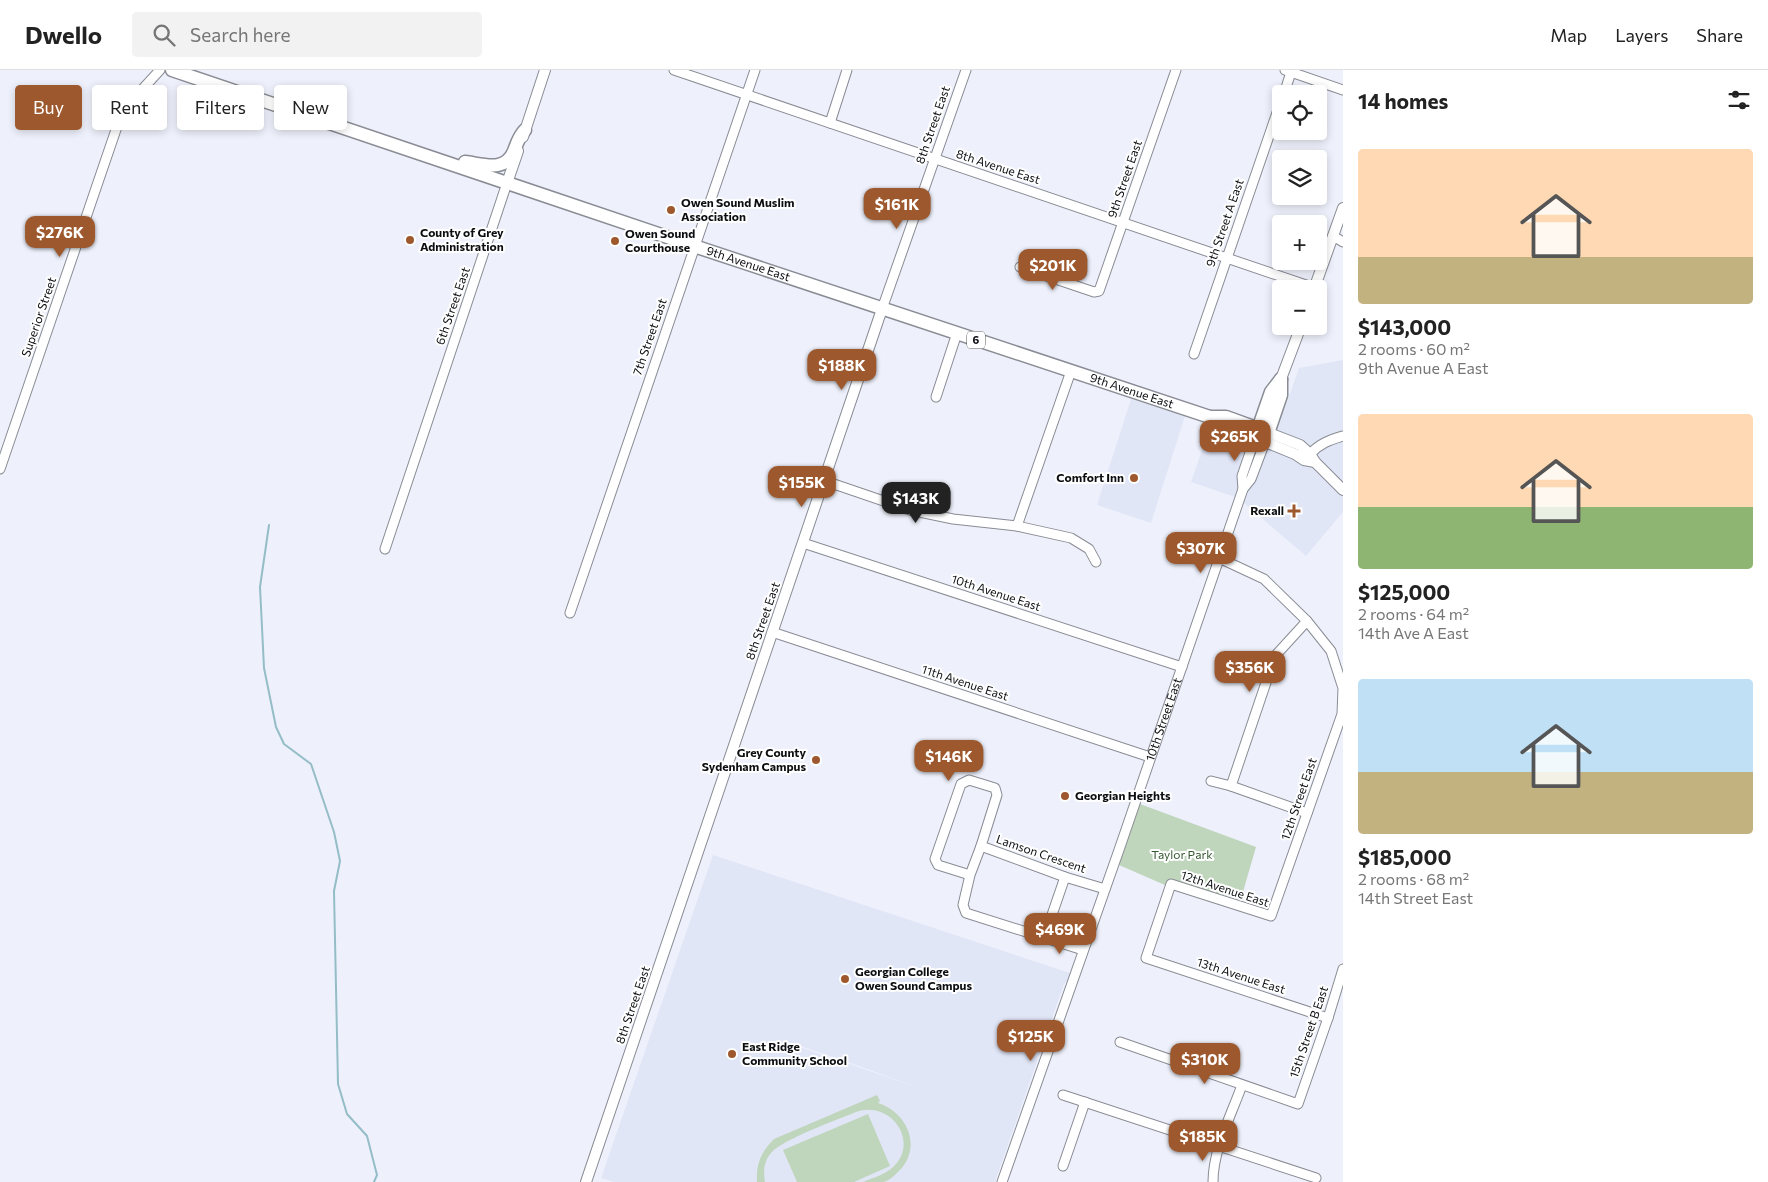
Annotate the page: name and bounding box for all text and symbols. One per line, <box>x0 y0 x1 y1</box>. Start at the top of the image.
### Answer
search box <box>132 12 482 57</box>
text: Dwello <box>25 20 102 49</box>
icon: search <box>150 21 178 49</box>
text: Search here <box>190 23 291 46</box>
text: Map <box>1550 24 1587 46</box>
text: Layers <box>1615 24 1668 46</box>
text: Share <box>1696 24 1743 46</box>
street label: 8th Street East <box>912 84 952 165</box>
chip: Buy <box>15 85 82 130</box>
chip: Rent <box>92 85 167 130</box>
chip: Filters <box>177 85 264 130</box>
chip: New <box>274 85 347 130</box>
map controls <box>1272 85 1327 335</box>
button: locate <box>1272 85 1327 140</box>
icon: filters <box>1725 86 1753 114</box>
text: 14 homes <box>1358 88 1448 113</box>
street label: 9th Street East <box>1104 138 1144 219</box>
street label: 8th Avenue East <box>955 146 1042 186</box>
button: layers <box>1272 150 1327 205</box>
street label: 9th Street A East <box>1202 177 1246 268</box>
icon: home <box>1511 181 1601 271</box>
pin: $161K <box>862 188 932 230</box>
text: $161K <box>875 194 919 213</box>
place label: Owen Sound Muslim Association <box>681 195 795 223</box>
marker: Owen Sound Muslim Association <box>665 204 677 216</box>
button: + <box>1272 215 1327 270</box>
pin: $276K <box>25 216 95 258</box>
text: $276K <box>36 222 84 241</box>
place label: County of Grey Administration <box>420 225 504 253</box>
place label: Owen Sound Courthouse <box>625 226 695 254</box>
marker: County of Grey Administration <box>404 234 416 246</box>
marker: Owen Sound Courthouse <box>609 235 621 247</box>
street label: 9th Avenue East <box>705 243 792 283</box>
pin: $201K <box>1018 248 1088 291</box>
text: $201K <box>1029 255 1077 274</box>
street label: 6th Street East <box>432 265 472 346</box>
street label: Superior Street <box>18 275 58 358</box>
button: − <box>1272 280 1327 335</box>
street label: 7th Street East <box>629 296 669 377</box>
text: $143,000 <box>1358 314 1451 339</box>
road number: 6 <box>967 332 985 348</box>
text: 2 rooms · 60 m² <box>1358 339 1470 358</box>
pin: $188K <box>807 348 877 391</box>
text: $188K <box>818 355 866 374</box>
text: 9th Avenue A East <box>1358 358 1489 377</box>
street label: 9th Avenue East <box>1088 370 1176 411</box>
pin: $265K <box>1200 420 1270 462</box>
text: $265K <box>1211 426 1259 445</box>
icon: home <box>1511 446 1601 536</box>
pin: $155K <box>767 466 837 508</box>
place label: Comfort Inn <box>1056 470 1124 484</box>
text: $155K <box>779 472 825 491</box>
marker: Comfort Inn <box>1128 472 1140 484</box>
pin: $143K <box>881 482 951 524</box>
text: $143K <box>893 488 939 507</box>
place label: Rexall <box>1250 503 1284 517</box>
marker: Rexall <box>1288 505 1300 517</box>
pin: $307K <box>1166 532 1236 574</box>
text: $307K <box>1177 538 1225 557</box>
street label: 10th Avenue East <box>950 571 1043 613</box>
text: $125,000 <box>1358 579 1450 604</box>
street label: 8th Street East <box>742 580 782 661</box>
text: 2 rooms · 64 m² <box>1358 604 1469 623</box>
text: 14th Ave A East <box>1358 623 1469 642</box>
pin: $356K <box>1215 650 1285 693</box>
text: $356K <box>1226 657 1274 676</box>
street label: 11th Avenue East <box>920 661 1011 703</box>
street label: 10th Street East <box>1142 676 1184 763</box>
icon: home <box>1511 711 1601 801</box>
pin: $146K <box>914 740 984 782</box>
place label: Grey County Sydenham Campus <box>702 745 806 773</box>
text: $146K <box>925 746 973 765</box>
marker: Grey County Sydenham Campus <box>810 754 822 766</box>
street label: 12th Street East <box>1277 756 1319 842</box>
place label: Georgian Heights <box>1075 788 1171 802</box>
marker: Georgian Heights <box>1059 790 1071 802</box>
street label: Lamson Crescent <box>995 831 1088 875</box>
text: $185,000 <box>1358 844 1451 869</box>
park label: Taylor Park <box>1151 847 1213 861</box>
street label: 12th Avenue East <box>1179 867 1271 909</box>
text: 2 rooms · 68 m² <box>1358 869 1469 888</box>
text: 14th Street East <box>1358 888 1473 907</box>
pin: $469K <box>1025 912 1095 955</box>
text: $469K <box>1035 919 1085 938</box>
street label: 13th Avenue East <box>1195 954 1287 996</box>
street label: 8th Street East <box>612 964 652 1045</box>
place label: Georgian College Owen Sound Campus <box>855 964 972 992</box>
marker: Georgian College Owen Sound Campus <box>839 973 851 985</box>
street label: 15th Street B East <box>1286 984 1330 1079</box>
pin: $125K <box>996 1020 1066 1062</box>
text: $125K <box>1008 1026 1054 1045</box>
place label: East Ridge Community School <box>742 1039 847 1067</box>
pin: $310K <box>1170 1042 1240 1085</box>
marker: East Ridge Community School <box>726 1048 738 1060</box>
text: $310K <box>1181 1049 1229 1068</box>
pin: $185K <box>1168 1120 1238 1162</box>
text: $185K <box>1180 1126 1226 1145</box>

